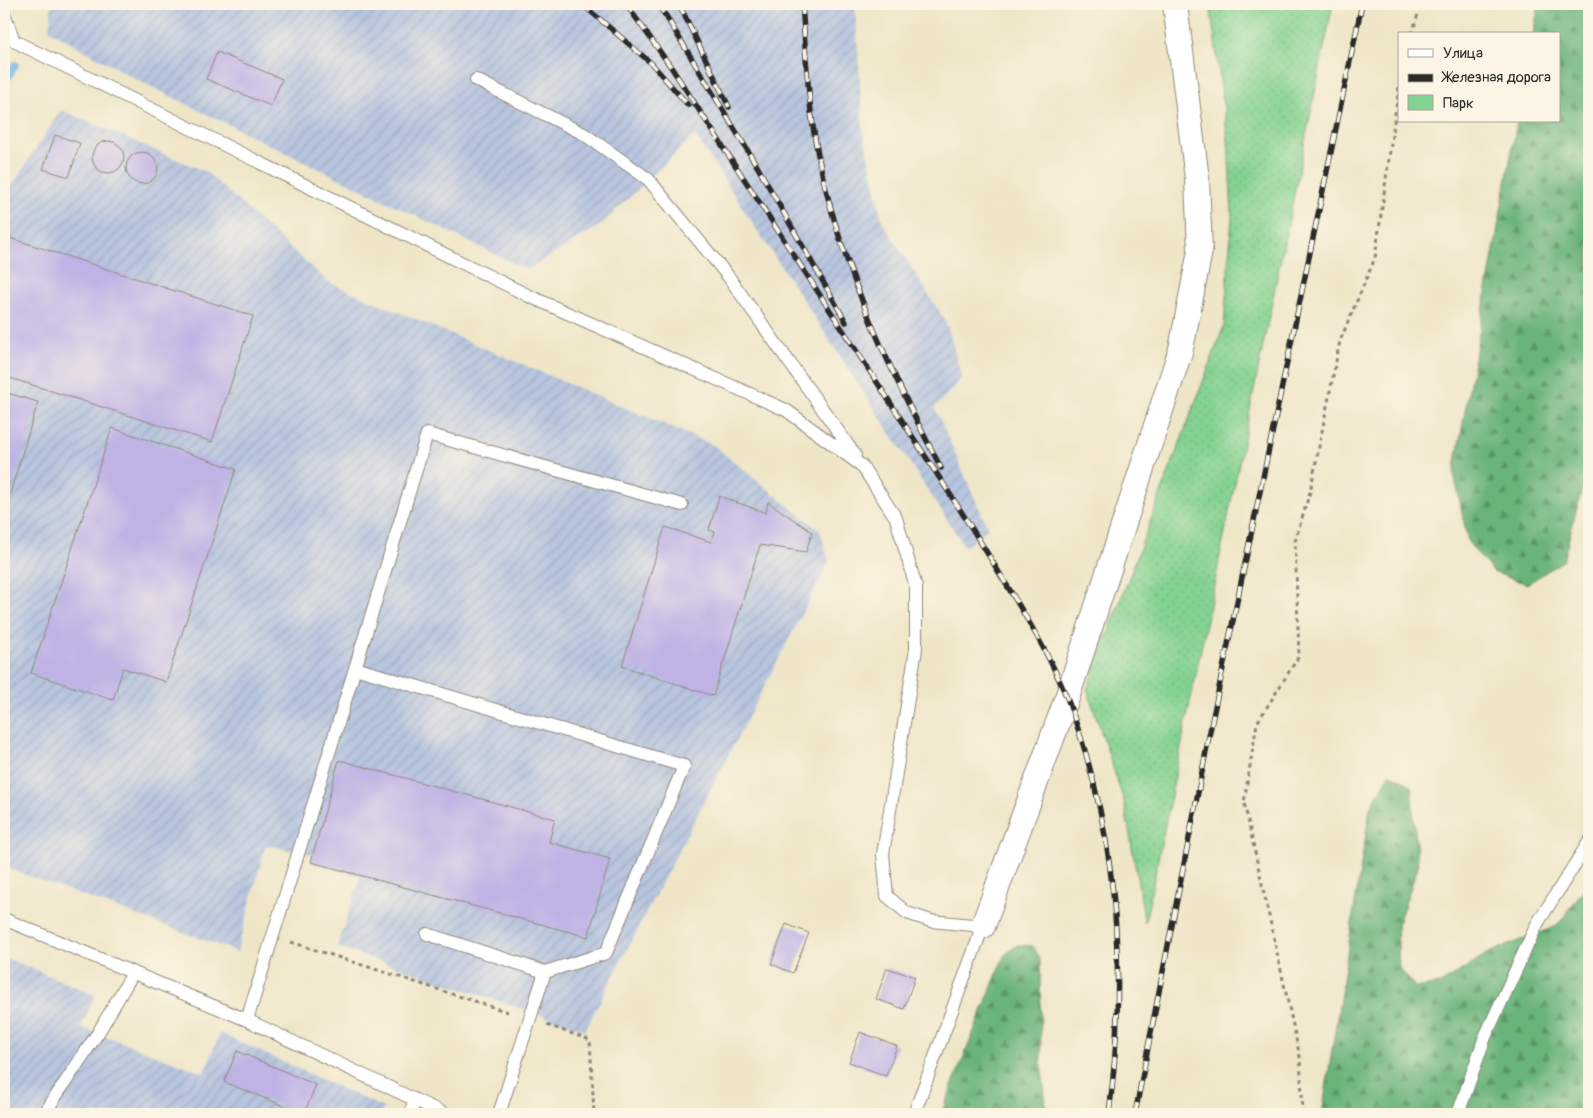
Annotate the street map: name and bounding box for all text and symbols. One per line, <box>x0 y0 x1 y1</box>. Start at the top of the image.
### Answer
legend <box>1398 32 1560 122</box>
text: Улица <box>1443 44 1483 63</box>
text: Железная дорога <box>1441 68 1551 87</box>
text: Парк <box>1443 94 1474 113</box>

